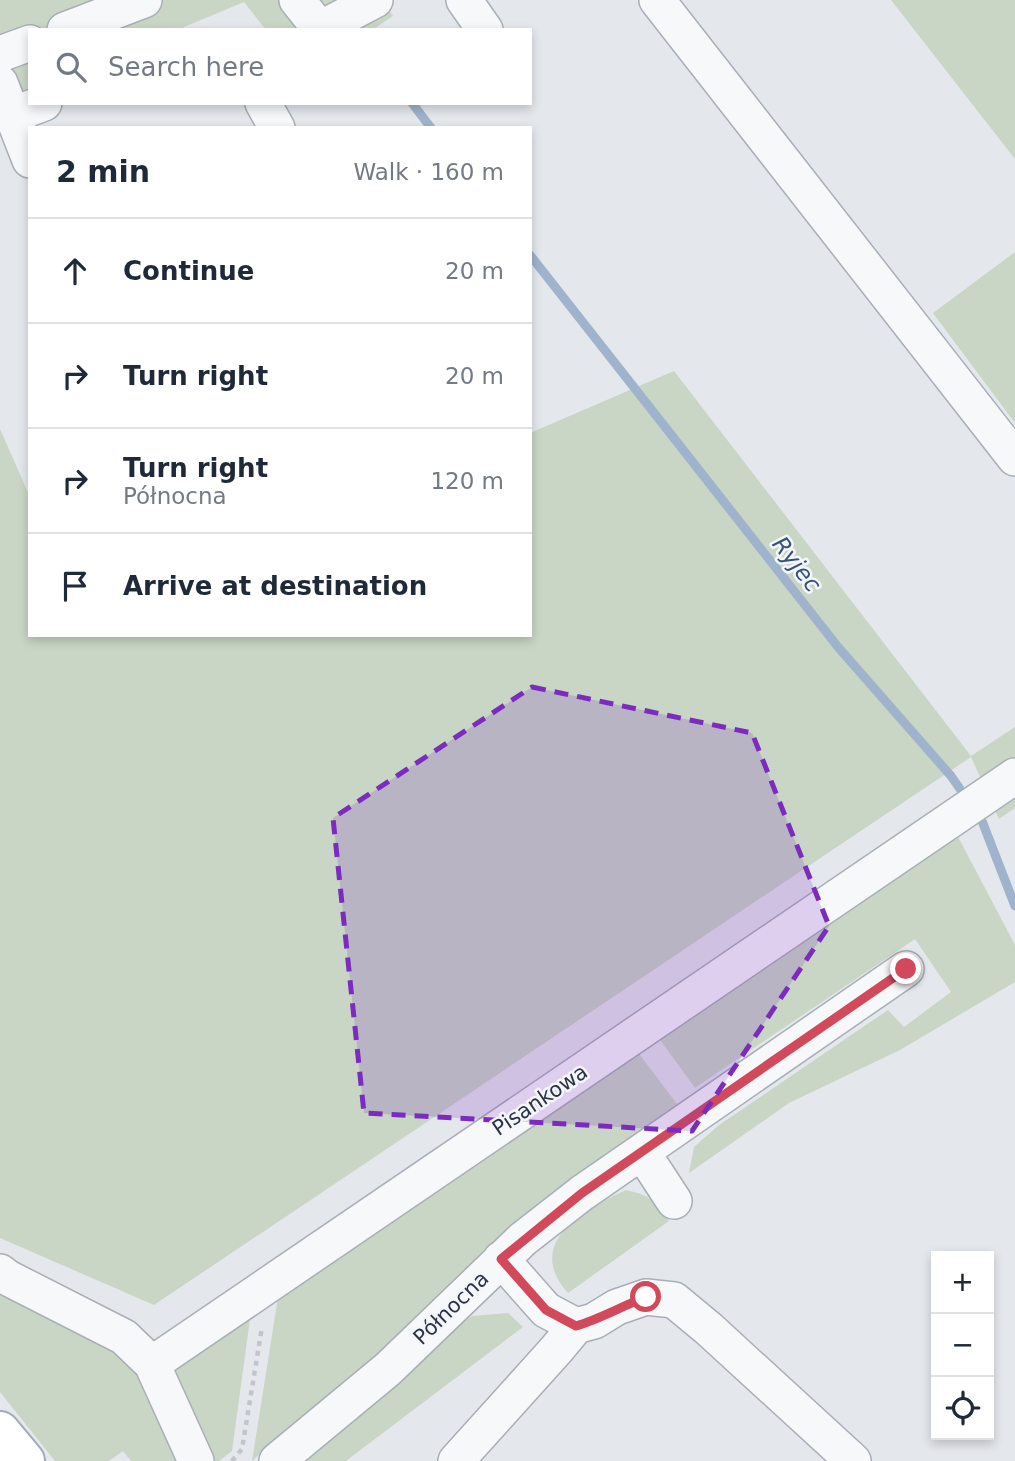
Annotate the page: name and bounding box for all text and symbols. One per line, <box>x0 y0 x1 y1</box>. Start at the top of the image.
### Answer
search box <box>28 28 532 105</box>
icon: search <box>52 48 90 86</box>
text: Search here <box>108 52 264 82</box>
text: 2 min <box>56 154 150 189</box>
text: Walk · 160 m <box>353 159 504 185</box>
icon: ahead <box>56 252 94 290</box>
text: Continue <box>123 256 254 286</box>
text: 20 m <box>445 258 504 284</box>
icon: right <box>56 357 94 395</box>
text: Turn right <box>123 361 268 391</box>
text: 20 m <box>445 363 504 389</box>
text: Turn right <box>123 453 268 483</box>
icon: right <box>56 462 94 500</box>
text: 120 m <box>430 468 504 494</box>
text: Północna <box>123 483 227 509</box>
water label: Ryjec <box>767 531 827 597</box>
icon: arrive <box>56 567 94 605</box>
text: Arrive at destination <box>123 571 427 601</box>
route end <box>890 953 921 984</box>
street label: Pisankowa <box>488 1059 592 1141</box>
map controls <box>931 1251 994 1440</box>
button: + <box>931 1251 994 1314</box>
street label: Północna <box>409 1267 493 1349</box>
route start <box>630 1281 661 1312</box>
button: − <box>931 1314 994 1377</box>
button: locate <box>931 1377 994 1440</box>

